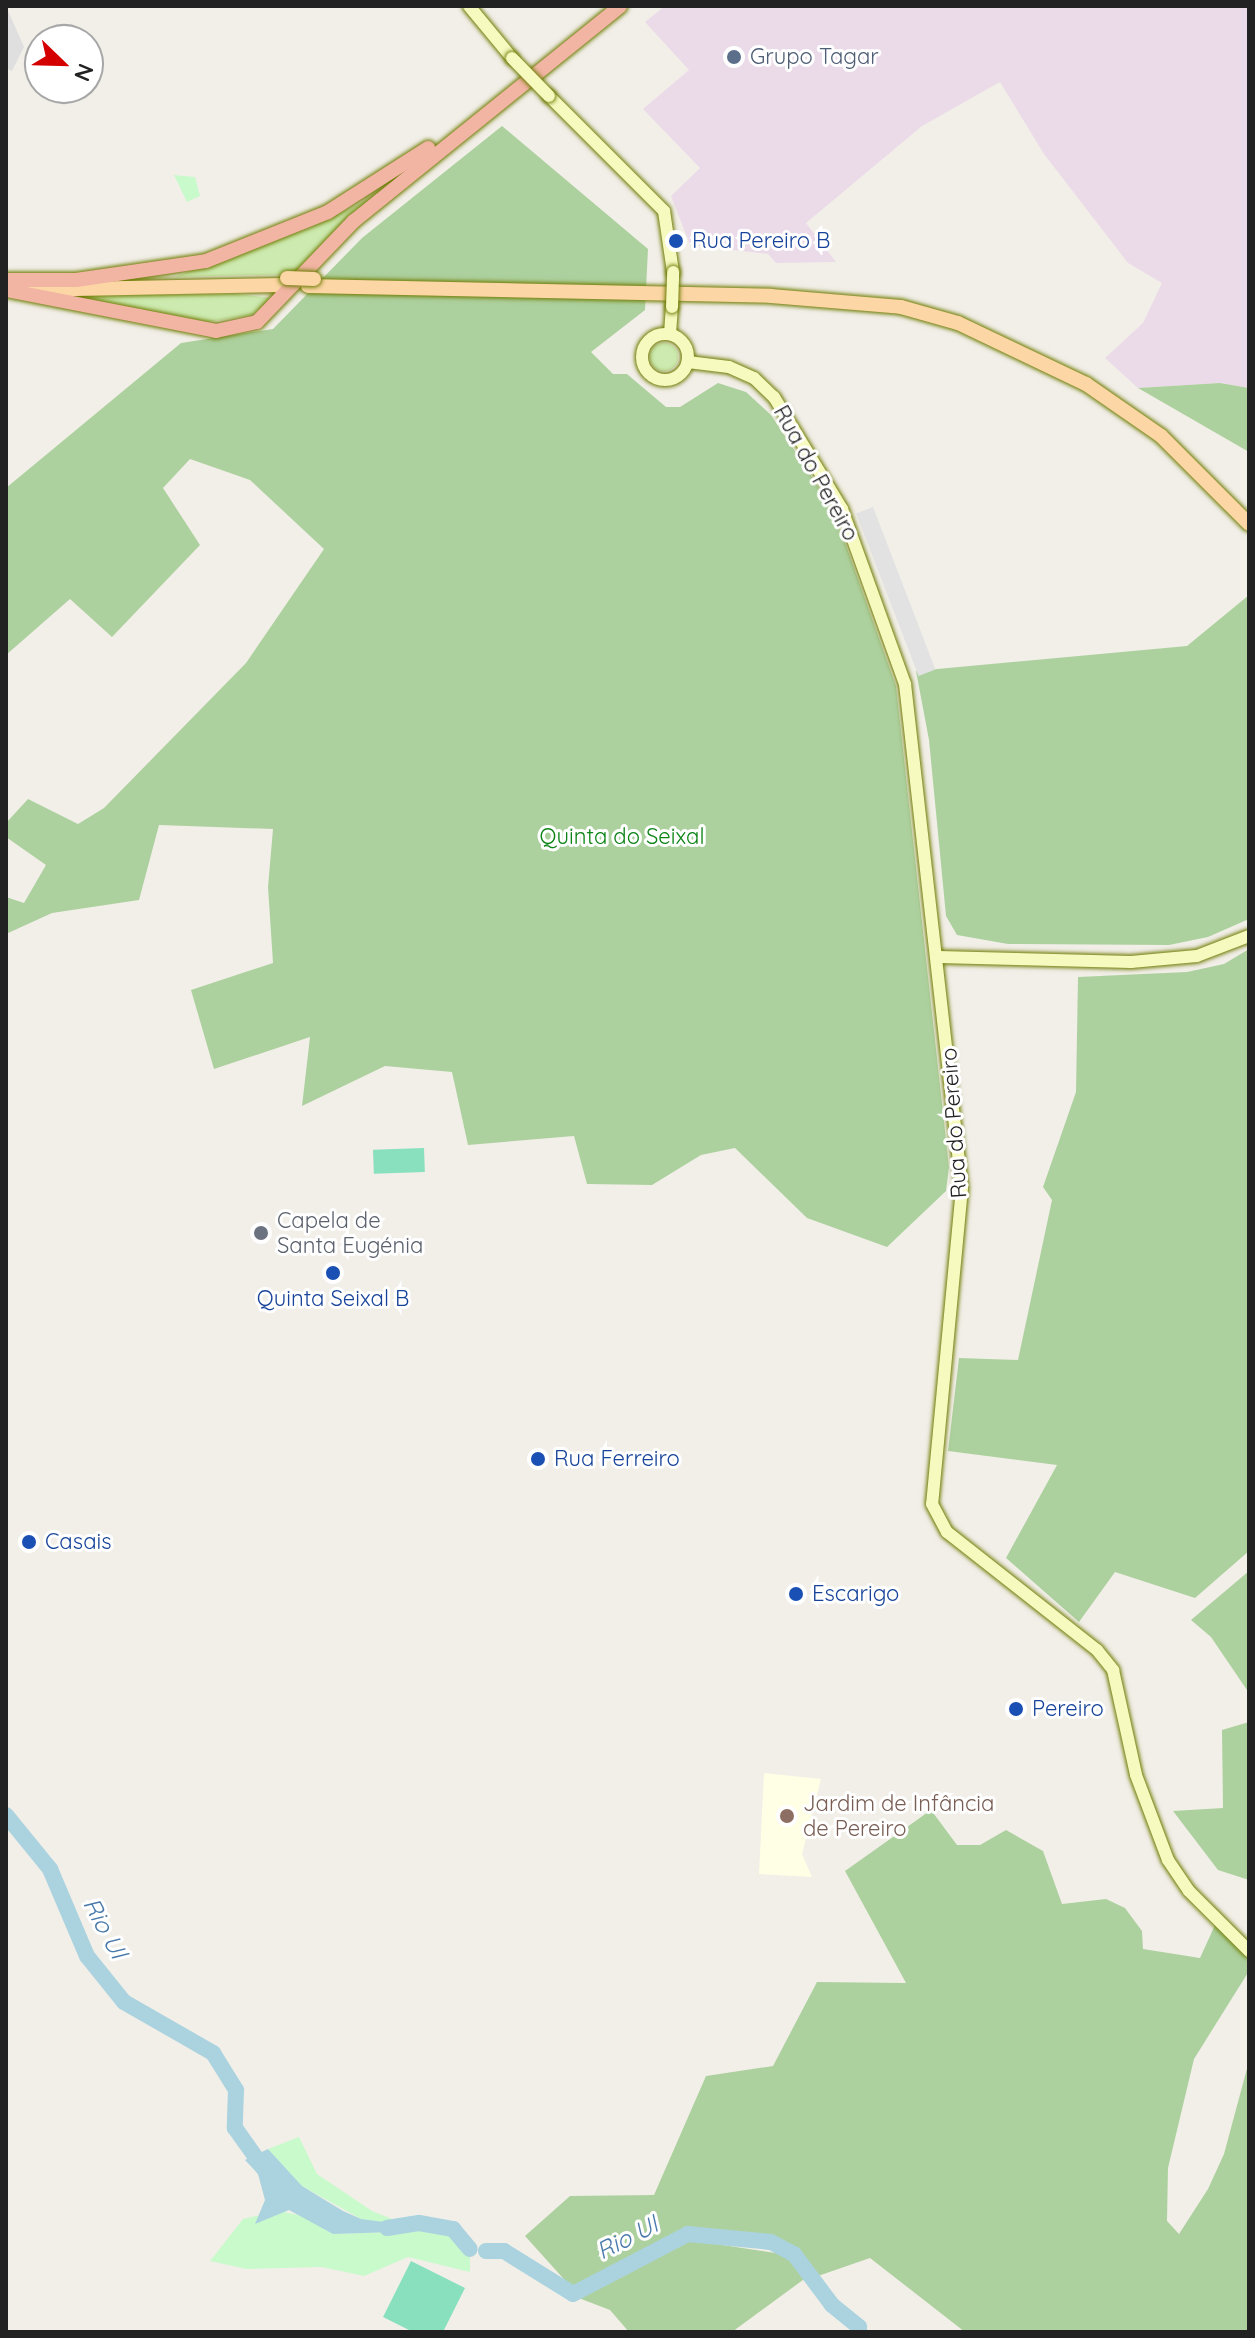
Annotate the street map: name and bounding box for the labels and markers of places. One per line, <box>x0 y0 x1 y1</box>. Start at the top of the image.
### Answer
place label: Grupo Tagar <box>750 44 879 70</box>
marker: Grupo Tagar <box>725 48 743 66</box>
place label: Rua Pereiro B <box>692 228 830 254</box>
marker: Rua Pereiro B <box>667 232 685 250</box>
place label: Capela de Santa Eugénia <box>277 1207 423 1258</box>
marker: Capela de Santa Eugénia <box>252 1224 270 1242</box>
marker: Quinta Seixal B <box>324 1264 342 1282</box>
place label: Quinta Seixal B <box>257 1286 409 1312</box>
place label: Rua Ferreiro <box>554 1446 680 1472</box>
marker: Rua Ferreiro <box>529 1450 547 1468</box>
place label: Casais <box>45 1529 112 1555</box>
marker: Casais <box>20 1533 38 1551</box>
place label: Escarigo <box>812 1581 899 1607</box>
marker: Escarigo <box>787 1585 805 1603</box>
place label: Pereiro <box>1032 1696 1104 1722</box>
marker: Pereiro <box>1007 1700 1025 1718</box>
place label: Jardim de Infância de Pereiro <box>803 1790 994 1842</box>
marker: Jardim de Infância de Pereiro <box>778 1807 796 1825</box>

